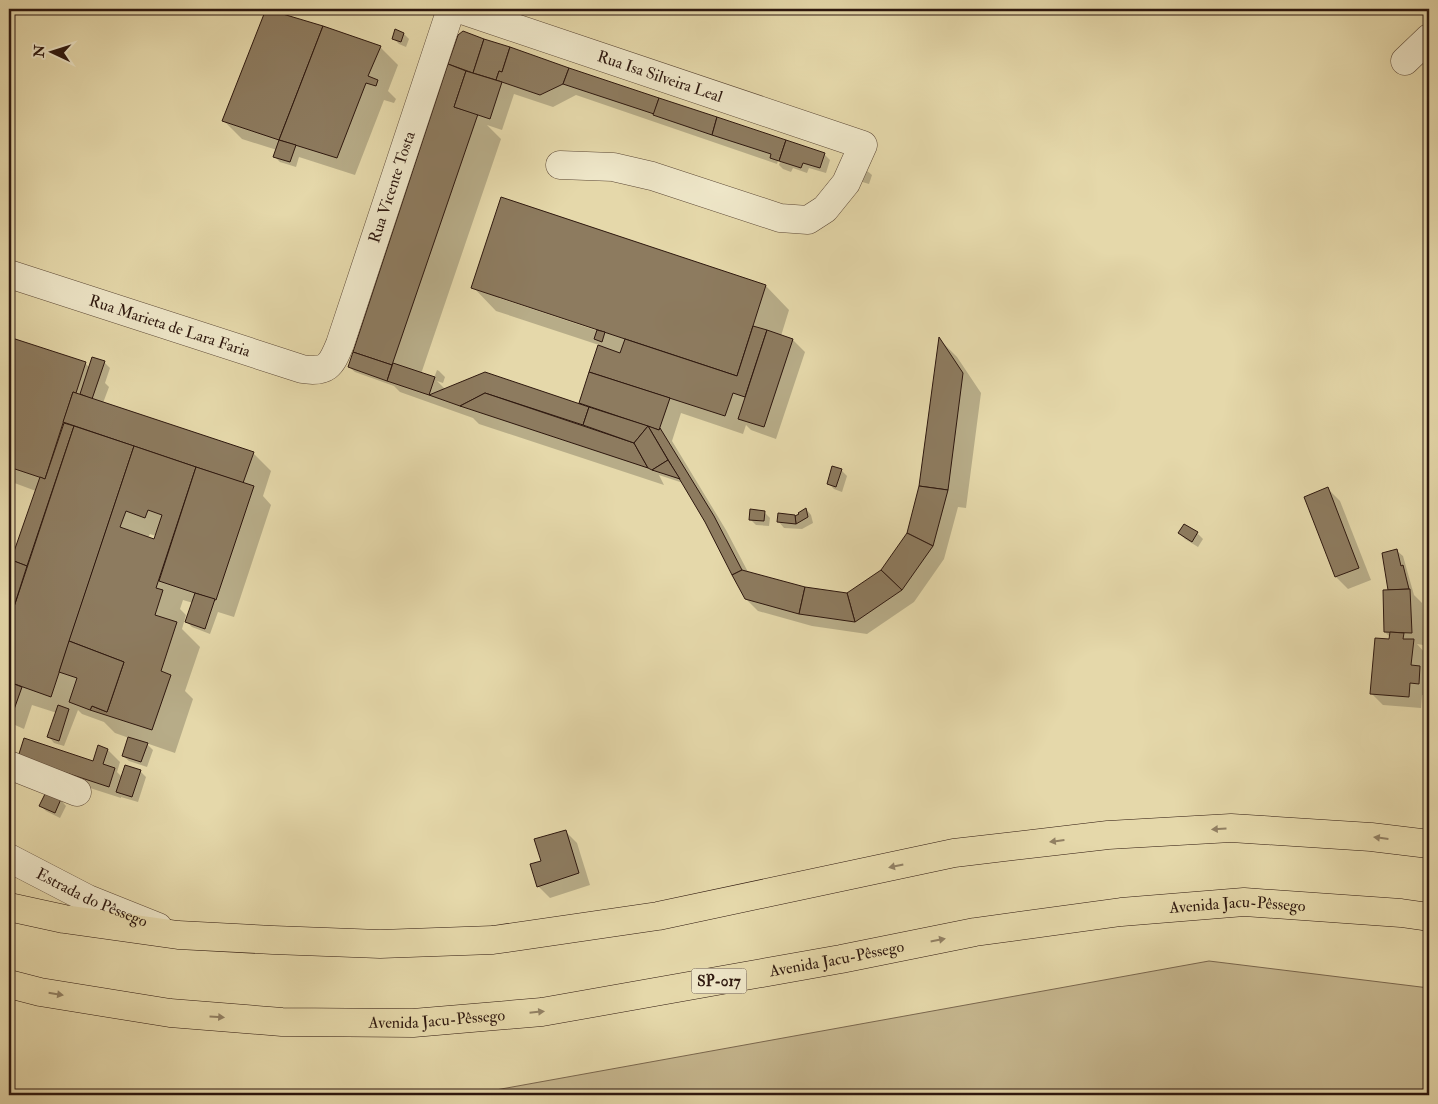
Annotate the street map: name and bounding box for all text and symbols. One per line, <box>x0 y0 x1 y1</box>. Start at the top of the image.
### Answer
north arrow <box>28 28 78 78</box>
text: N <box>31 44 48 59</box>
street label: Rua Isa Silveira Leal <box>595 46 725 107</box>
street label: Rua Vicente Tosta <box>364 128 420 246</box>
street label: Rua Marieta de Lara Faria <box>87 291 253 362</box>
one-way arrow <box>1211 826 1227 834</box>
one-way arrow <box>1373 834 1389 842</box>
one-way arrow <box>1048 837 1064 845</box>
one-way arrow <box>889 862 904 870</box>
street label: Estrada do Pêssego <box>33 864 151 932</box>
street label: Avenida Jacu-Pêssego <box>1167 892 1306 918</box>
one-way arrow <box>930 935 946 943</box>
street label: Avenida Jacu-Pêssego <box>767 936 906 982</box>
road number: SP-017 <box>692 968 746 994</box>
one-way arrow <box>49 991 65 999</box>
street label: Avenida Jacu-Pêssego <box>368 1005 506 1033</box>
one-way arrow <box>529 1008 545 1016</box>
one-way arrow <box>210 1013 226 1021</box>

